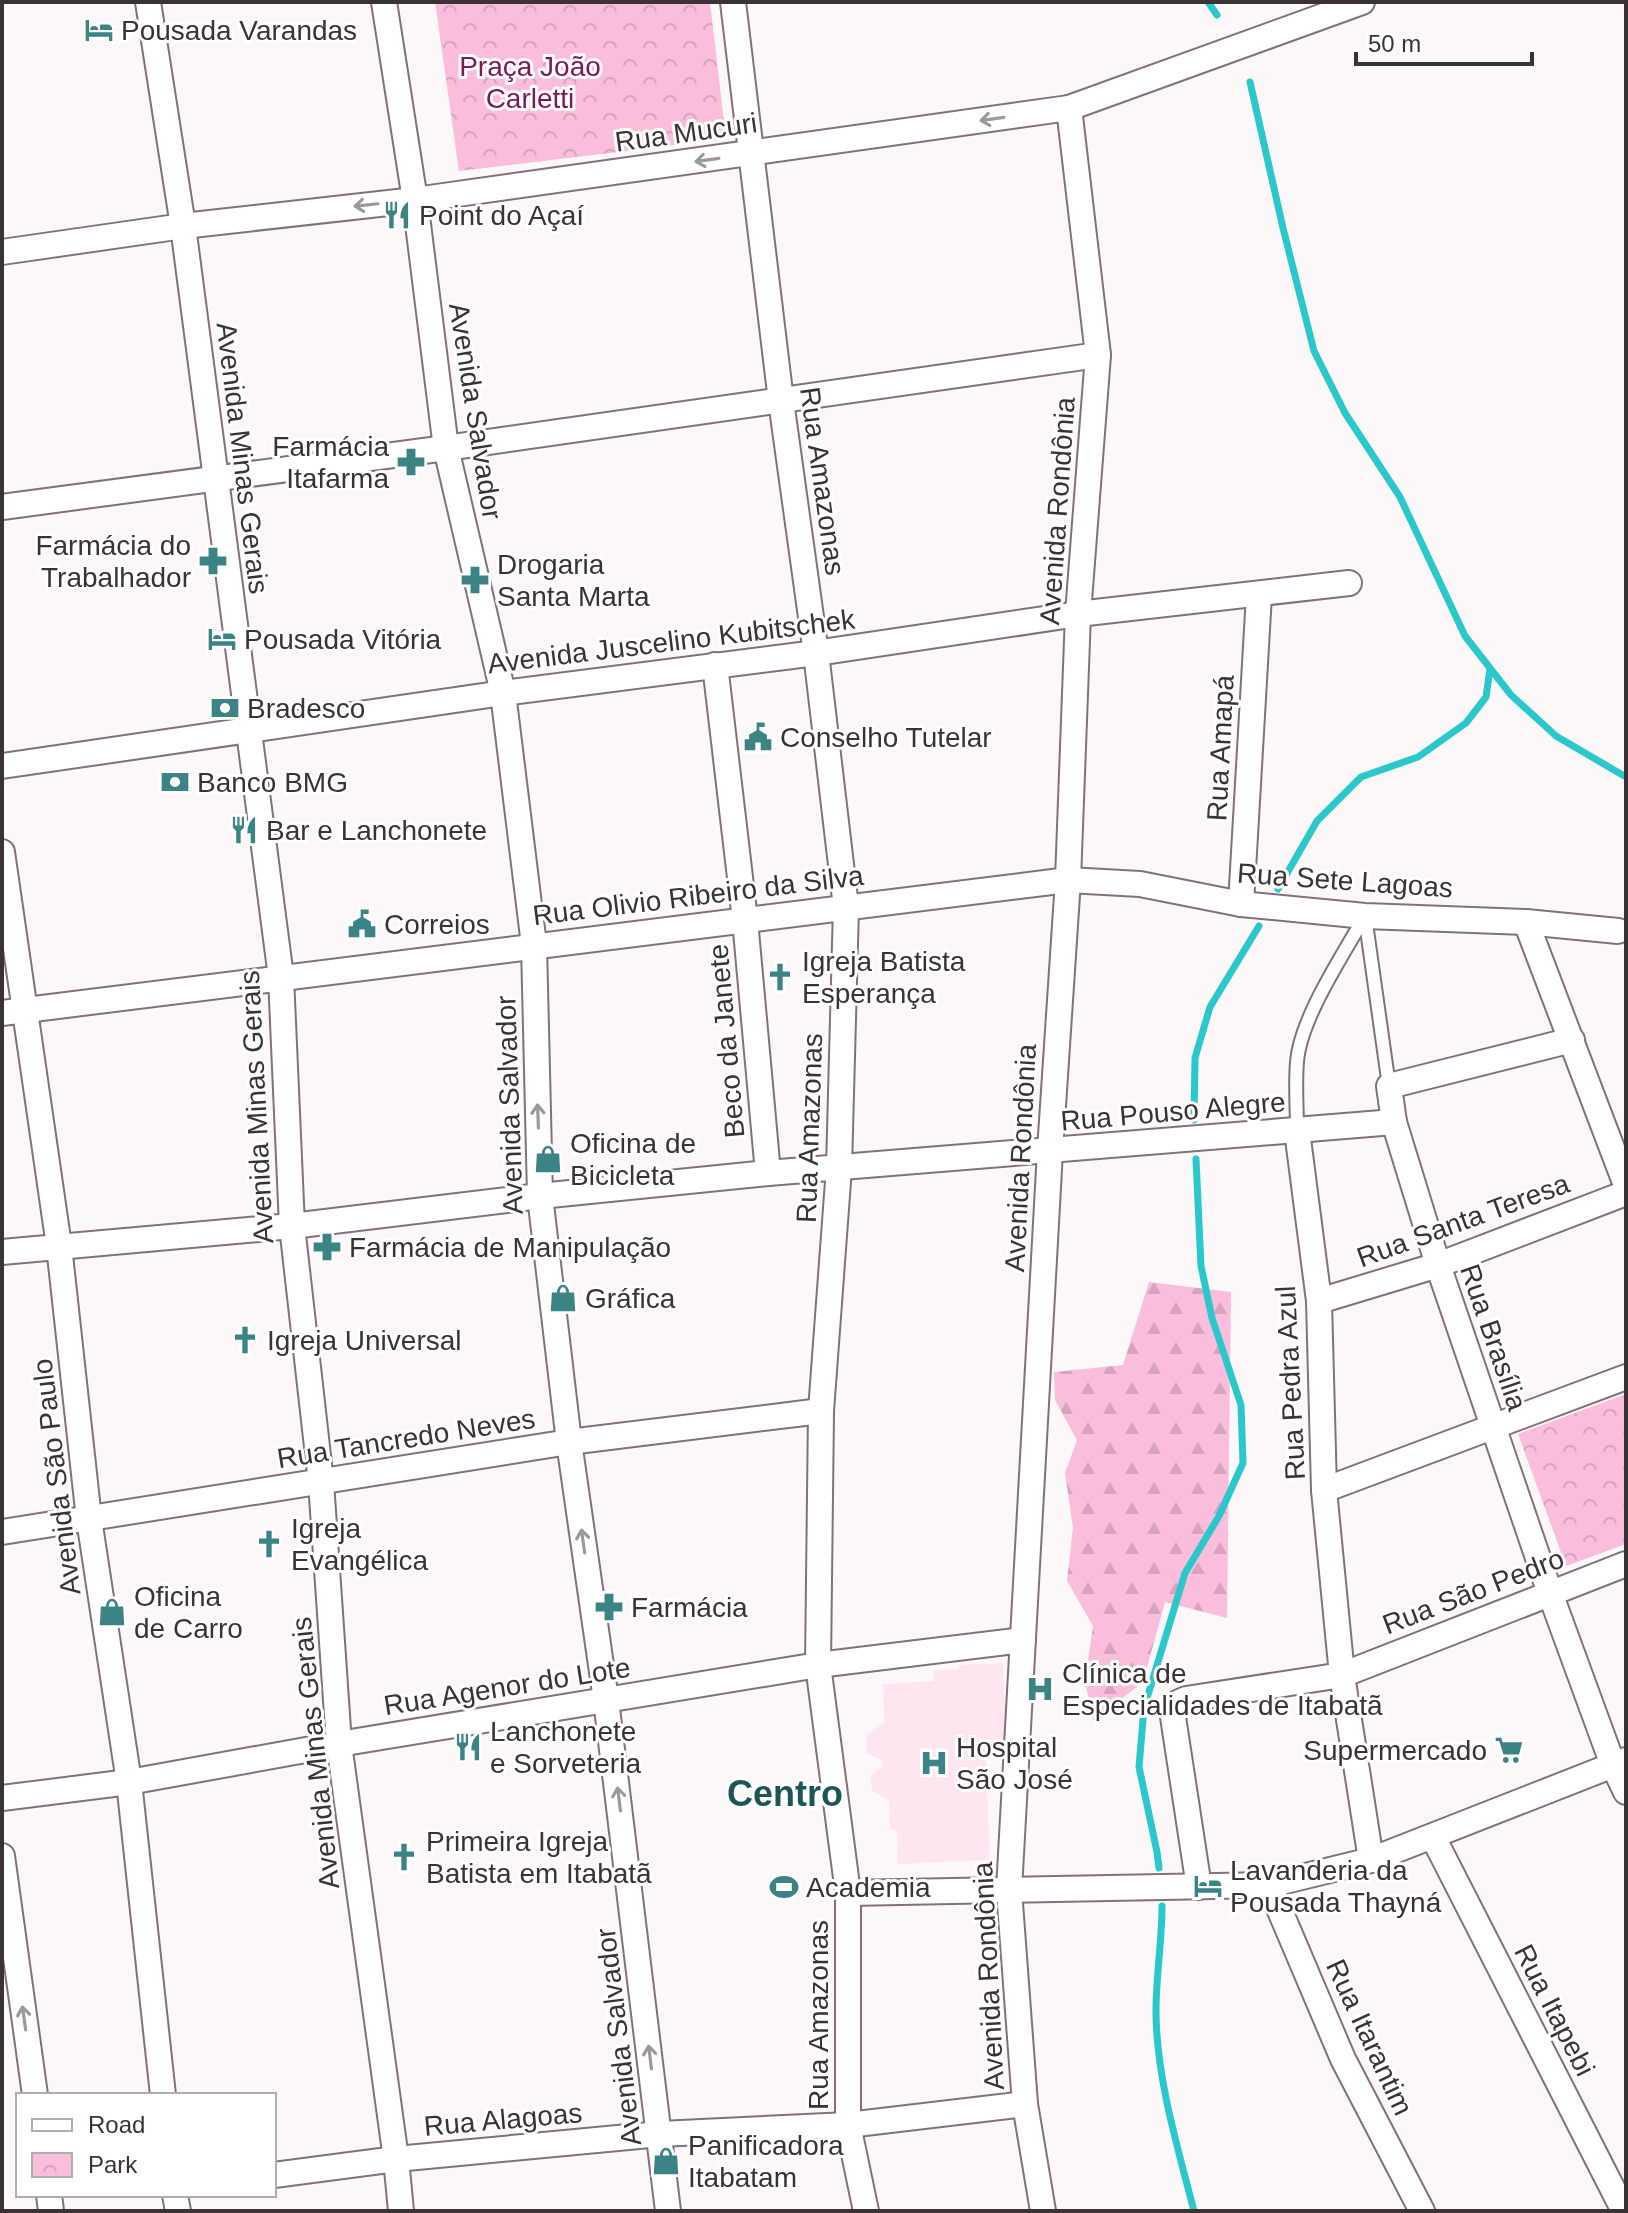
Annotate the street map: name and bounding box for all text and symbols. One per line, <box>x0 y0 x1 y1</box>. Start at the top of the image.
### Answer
hotel icon: Pousada Varandas <box>84 15 114 45</box>
place label: Pousada Varandas <box>121 15 357 46</box>
scale bar <box>1356 16 1532 66</box>
text: 50 m <box>1368 30 1421 57</box>
park label: Praça João Carletti <box>459 51 601 114</box>
street label: Rua Mucuri <box>613 107 759 158</box>
one-way arrow <box>980 112 1005 127</box>
one-way arrow <box>695 153 720 168</box>
one-way arrow <box>353 198 380 213</box>
restaurant icon: Point do Açaí <box>382 200 412 230</box>
place label: Point do Açaí <box>419 200 584 231</box>
street label: Avenida Salvador <box>443 301 508 522</box>
street label: Avenida Minas Gerais <box>210 320 275 596</box>
street label: Rua Amazonas <box>794 385 851 577</box>
street label: Avenida Rondônia <box>1034 396 1081 626</box>
place label: Farmácia Itafarma <box>272 431 389 494</box>
pharmacy icon: Farmácia Itafarma <box>396 447 426 477</box>
place label: Farmácia do Trabalhador <box>35 530 191 593</box>
pharmacy icon: Farmácia do Trabalhador <box>198 546 228 576</box>
place label: Drogaria Santa Marta <box>497 549 650 612</box>
pharmacy icon: Drogaria Santa Marta <box>460 565 490 595</box>
street label: Avenida Juscelino Kubitschek <box>486 603 858 679</box>
hotel icon: Pousada Vitória <box>207 624 237 654</box>
place label: Pousada Vitória <box>244 624 442 655</box>
street label: Rua Amapá <box>1201 674 1240 822</box>
bank icon: Bradesco <box>210 693 240 723</box>
place label: Bradesco <box>247 693 365 724</box>
public building icon: Conselho Tutelar <box>743 722 773 752</box>
place label: Conselho Tutelar <box>780 722 992 753</box>
bank icon: Banco BMG <box>160 767 190 797</box>
place label: Banco BMG <box>197 767 348 798</box>
restaurant icon: Bar e Lanchonete <box>229 815 259 845</box>
place label: Bar e Lanchonete <box>266 815 487 846</box>
street label: Rua Sete Lagoas <box>1236 857 1454 904</box>
street label: Rua Olivio Ribeiro da Silva <box>531 860 866 931</box>
public building icon: Correios <box>347 909 377 939</box>
place label: Correios <box>384 909 490 940</box>
street label: Beco da Janete <box>703 943 750 1139</box>
place label: Igreja Batista Esperança <box>802 946 966 1009</box>
church icon: Igreja Batista Esperança <box>765 962 795 992</box>
street label: Avenida Minas Gerais <box>234 970 279 1244</box>
street label: Avenida Salvador <box>490 995 529 1215</box>
street label: Rua Amazonas <box>791 1033 828 1223</box>
street label: Avenida Rondônia <box>999 1043 1042 1273</box>
street label: Rua Pouso Alegre <box>1059 1086 1287 1137</box>
one-way arrow <box>531 1103 546 1130</box>
place label: Oficina de Bicicleta <box>570 1128 696 1191</box>
shop icon: Oficina de Bicicleta <box>533 1144 563 1174</box>
street label: Rua Santa Teresa <box>1353 1168 1574 1273</box>
pharmacy icon: Farmácia de Manipulação <box>312 1232 342 1262</box>
place label: Farmácia de Manipulação <box>349 1232 671 1263</box>
street label: Rua Brasília <box>1454 1260 1533 1415</box>
shop icon: Gráfica <box>548 1283 578 1313</box>
place label: Gráfica <box>585 1283 676 1314</box>
street label: Rua Pedra Azul <box>1270 1285 1311 1481</box>
church icon: Igreja Universal <box>230 1325 260 1355</box>
place label: Igreja Universal <box>267 1325 462 1356</box>
street label: Avenida São Paulo <box>27 1357 86 1597</box>
street label: Rua Tancredo Neves <box>275 1403 537 1474</box>
place label: Igreja Evangélica <box>291 1513 428 1576</box>
church icon: Igreja Evangélica <box>254 1529 284 1559</box>
one-way arrow <box>575 1529 590 1555</box>
street label: Rua São Pedro <box>1378 1543 1568 1640</box>
place label: Oficina de Carro <box>134 1581 243 1644</box>
pharmacy icon: Farmácia <box>594 1592 624 1622</box>
place label: Farmácia <box>631 1592 748 1623</box>
shop icon: Oficina de Carro <box>97 1597 127 1627</box>
street label: Avenida Minas Gerais <box>286 1615 345 1891</box>
street label: Rua Agenor do Lote <box>382 1652 633 1721</box>
place label: Clínica de Especialidades de Itabatã <box>1062 1658 1383 1721</box>
hospital icon: Clínica de Especialidades de Itabatã <box>1025 1674 1055 1704</box>
place label: Lanchonete e Sorveteria <box>490 1716 641 1779</box>
restaurant icon: Lanchonete e Sorveteria <box>453 1732 483 1762</box>
place label: Hospital São José <box>956 1732 1073 1795</box>
place label: Supermercado <box>1303 1735 1487 1766</box>
supermarket icon: Supermercado <box>1494 1735 1524 1765</box>
hospital icon: Hospital São José <box>919 1748 949 1778</box>
district label: Centro <box>727 1773 843 1814</box>
one-way arrow <box>611 1786 626 1813</box>
place label: Primeira Igreja Batista em Itabatã <box>426 1826 652 1889</box>
church icon: Primeira Igreja Batista em Itabatã <box>389 1842 419 1872</box>
place label: Lavanderia da Pousada Thayná <box>1230 1855 1442 1918</box>
street label: Avenida Rondônia <box>967 1861 1010 2091</box>
hotel icon: Lavanderia da Pousada Thayná <box>1193 1871 1223 1901</box>
sports icon: Academia <box>769 1872 799 1902</box>
place label: Academia <box>806 1872 931 1903</box>
street label: Rua Amazonas <box>803 1920 834 2110</box>
street label: Avenida Salvador <box>590 1926 647 2147</box>
street label: Rua Itapebi <box>1508 1939 1601 2081</box>
street label: Rua Itarantim <box>1320 1954 1419 2120</box>
one-way arrow <box>16 2006 31 2031</box>
one-way arrow <box>643 2044 658 2071</box>
legend <box>16 2093 276 2197</box>
street label: Rua Alagoas <box>423 2097 583 2142</box>
text: Road <box>88 2111 145 2138</box>
place label: Panificadora Itabatam <box>688 2130 844 2193</box>
shop icon: Panificadora Itabatam <box>651 2146 681 2176</box>
text: Park <box>88 2151 138 2178</box>

